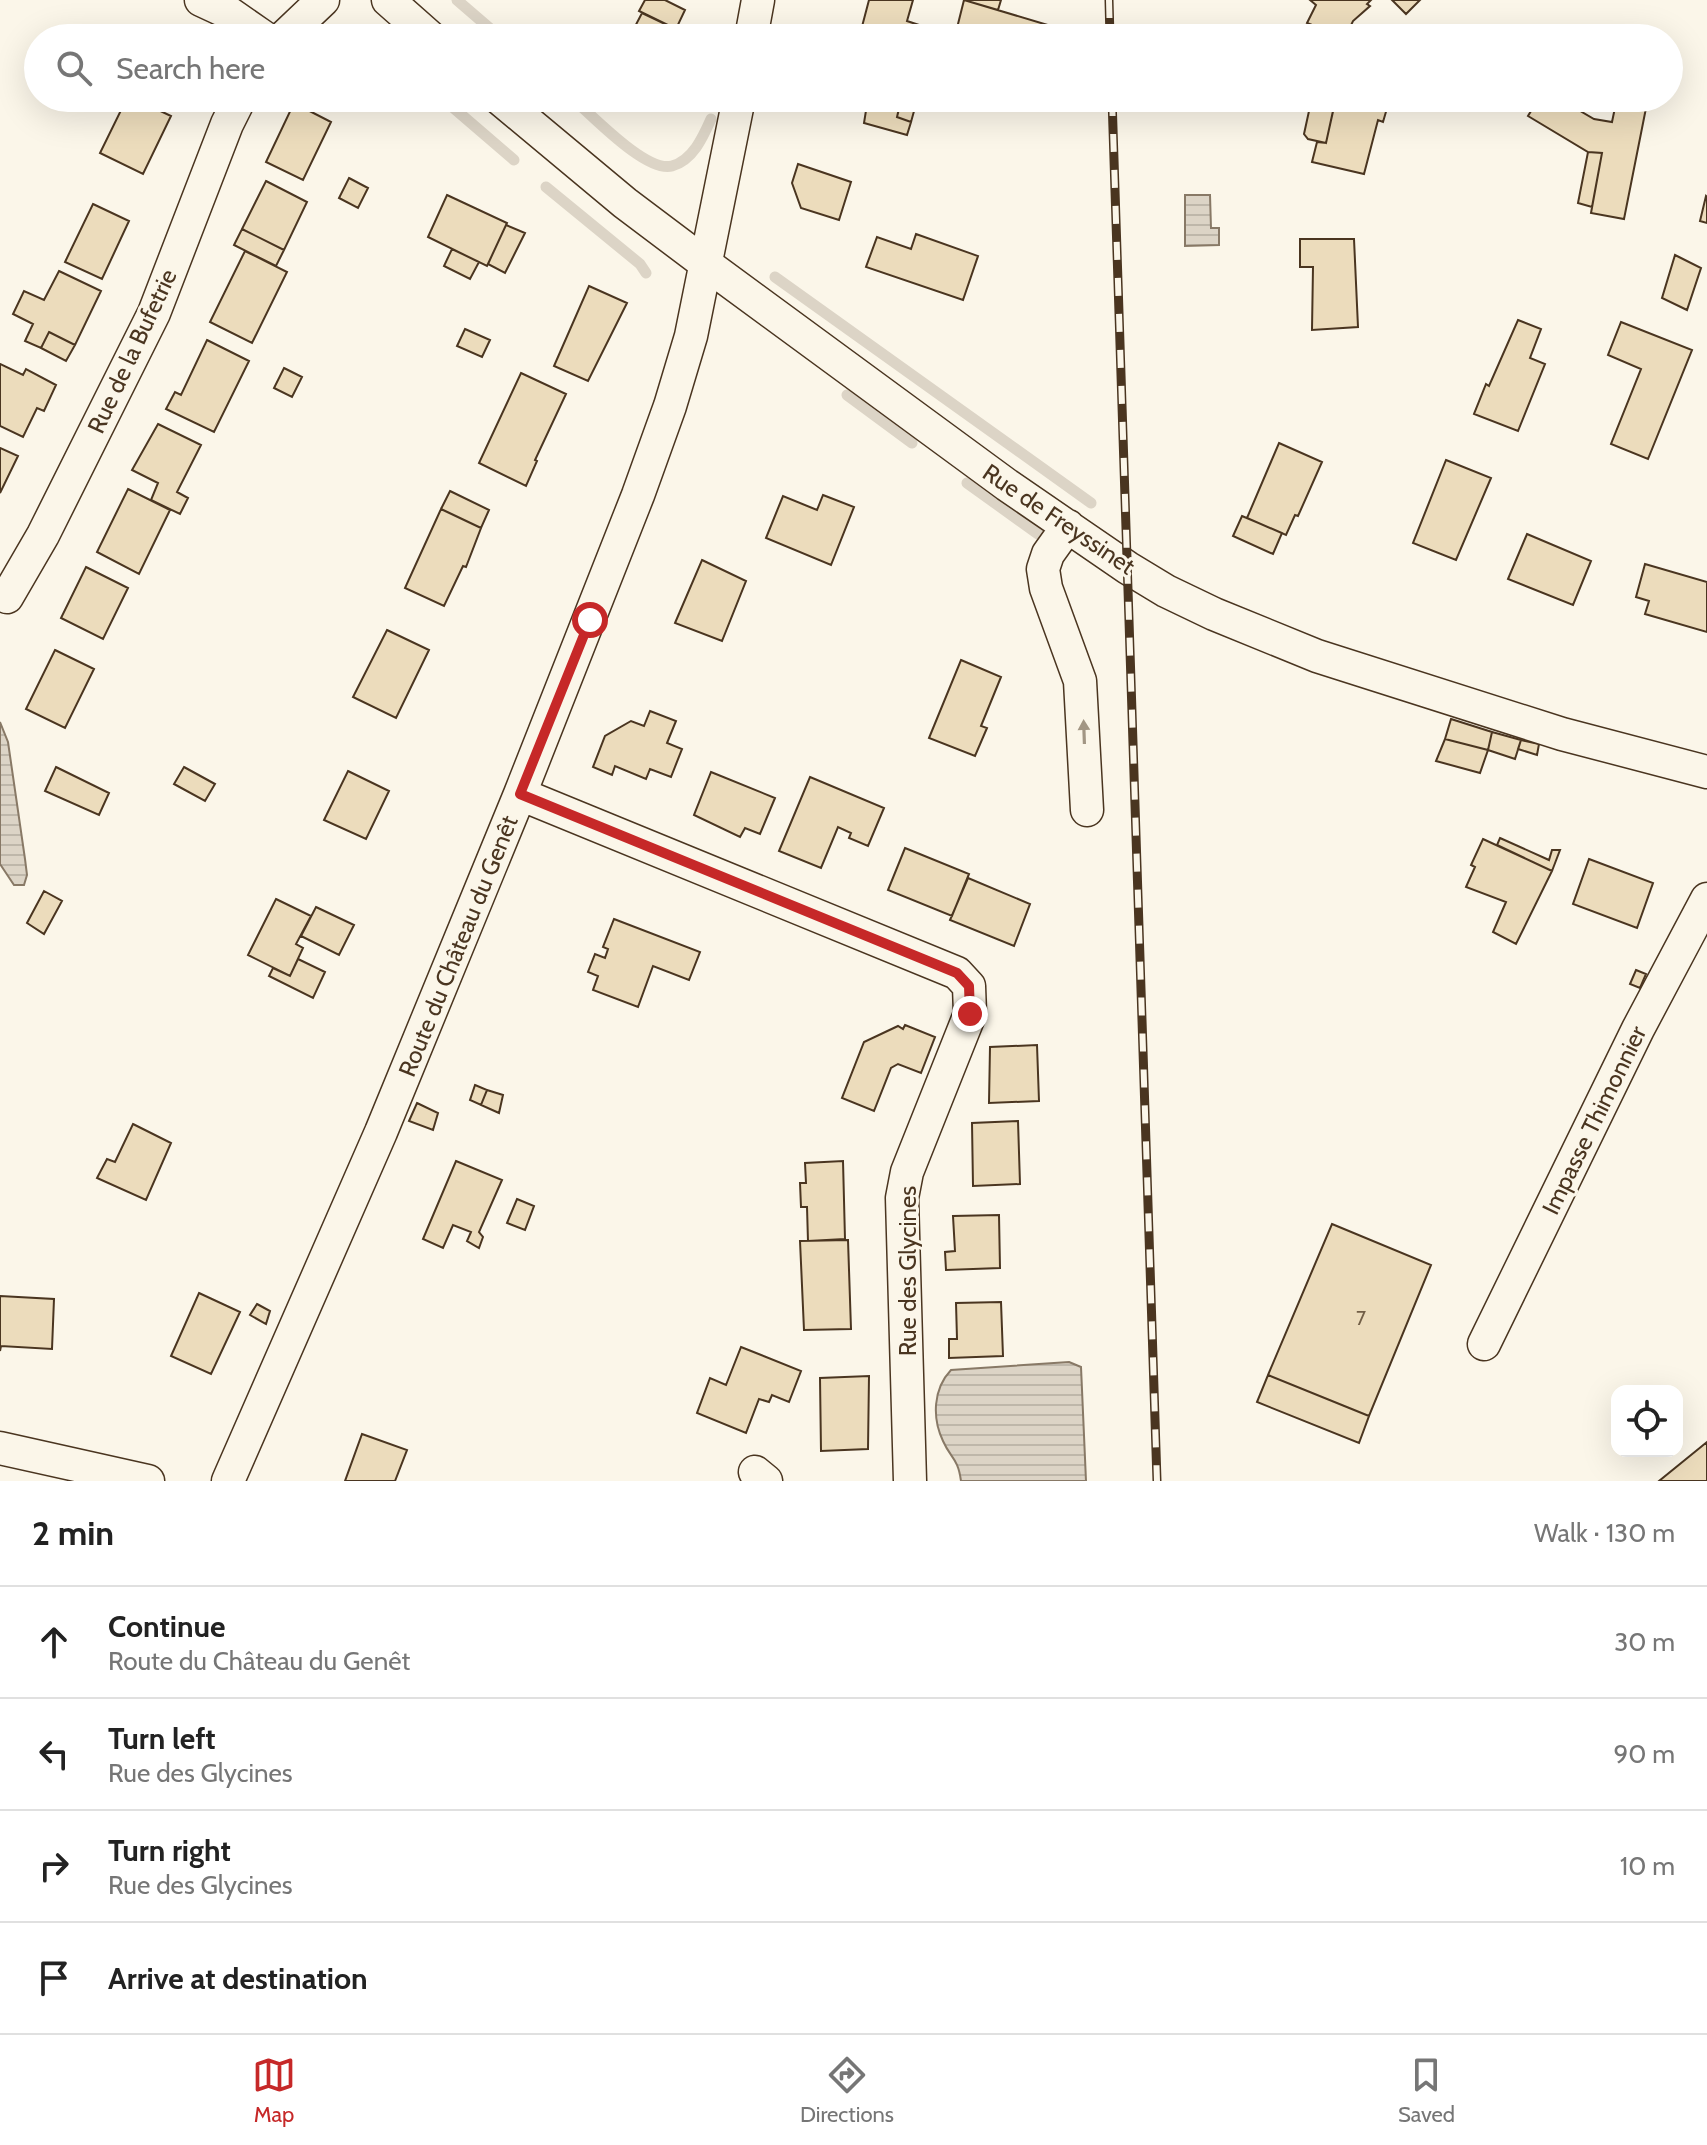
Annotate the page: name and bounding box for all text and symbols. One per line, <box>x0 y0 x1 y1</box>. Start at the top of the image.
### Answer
search box <box>24 24 1683 112</box>
icon: search <box>52 46 96 90</box>
text: Search here <box>116 50 265 87</box>
street label: Rue de la Bufetrie <box>81 264 183 438</box>
street label: Rue de Freyssinet <box>977 457 1141 581</box>
route start <box>572 602 608 638</box>
one-way arrow <box>1078 719 1090 744</box>
street label: Route du Château du Genêt <box>392 811 524 1081</box>
route end <box>952 996 988 1032</box>
street label: Impasse Thimonnier <box>1536 1021 1652 1219</box>
street label: Rue des Glycines <box>893 1186 922 1356</box>
house number: 7 <box>1356 1306 1366 1330</box>
map controls <box>1611 1385 1683 1457</box>
button: locate <box>1611 1385 1683 1457</box>
text: 2 min <box>32 1512 114 1554</box>
text: Walk · 130 m <box>1534 1517 1675 1549</box>
text: Continue <box>108 1608 225 1645</box>
icon: ahead <box>32 1620 76 1664</box>
text: 30 m <box>1614 1626 1675 1658</box>
text: Route du Château du Genêt <box>108 1645 410 1677</box>
text: Turn left <box>108 1720 216 1757</box>
icon: left <box>32 1732 76 1776</box>
text: 90 m <box>1613 1738 1675 1770</box>
text: Rue des Glycines <box>108 1757 293 1789</box>
text: Turn right <box>108 1832 231 1869</box>
icon: right <box>32 1844 76 1888</box>
text: 10 m <box>1620 1850 1675 1882</box>
text: Rue des Glycines <box>108 1869 293 1901</box>
icon: arrive <box>32 1956 76 2000</box>
text: Arrive at destination <box>108 1960 368 1997</box>
tab: Map <box>252 2053 296 2128</box>
tab: Directions <box>800 2053 894 2128</box>
tab: Saved <box>1398 2053 1455 2128</box>

